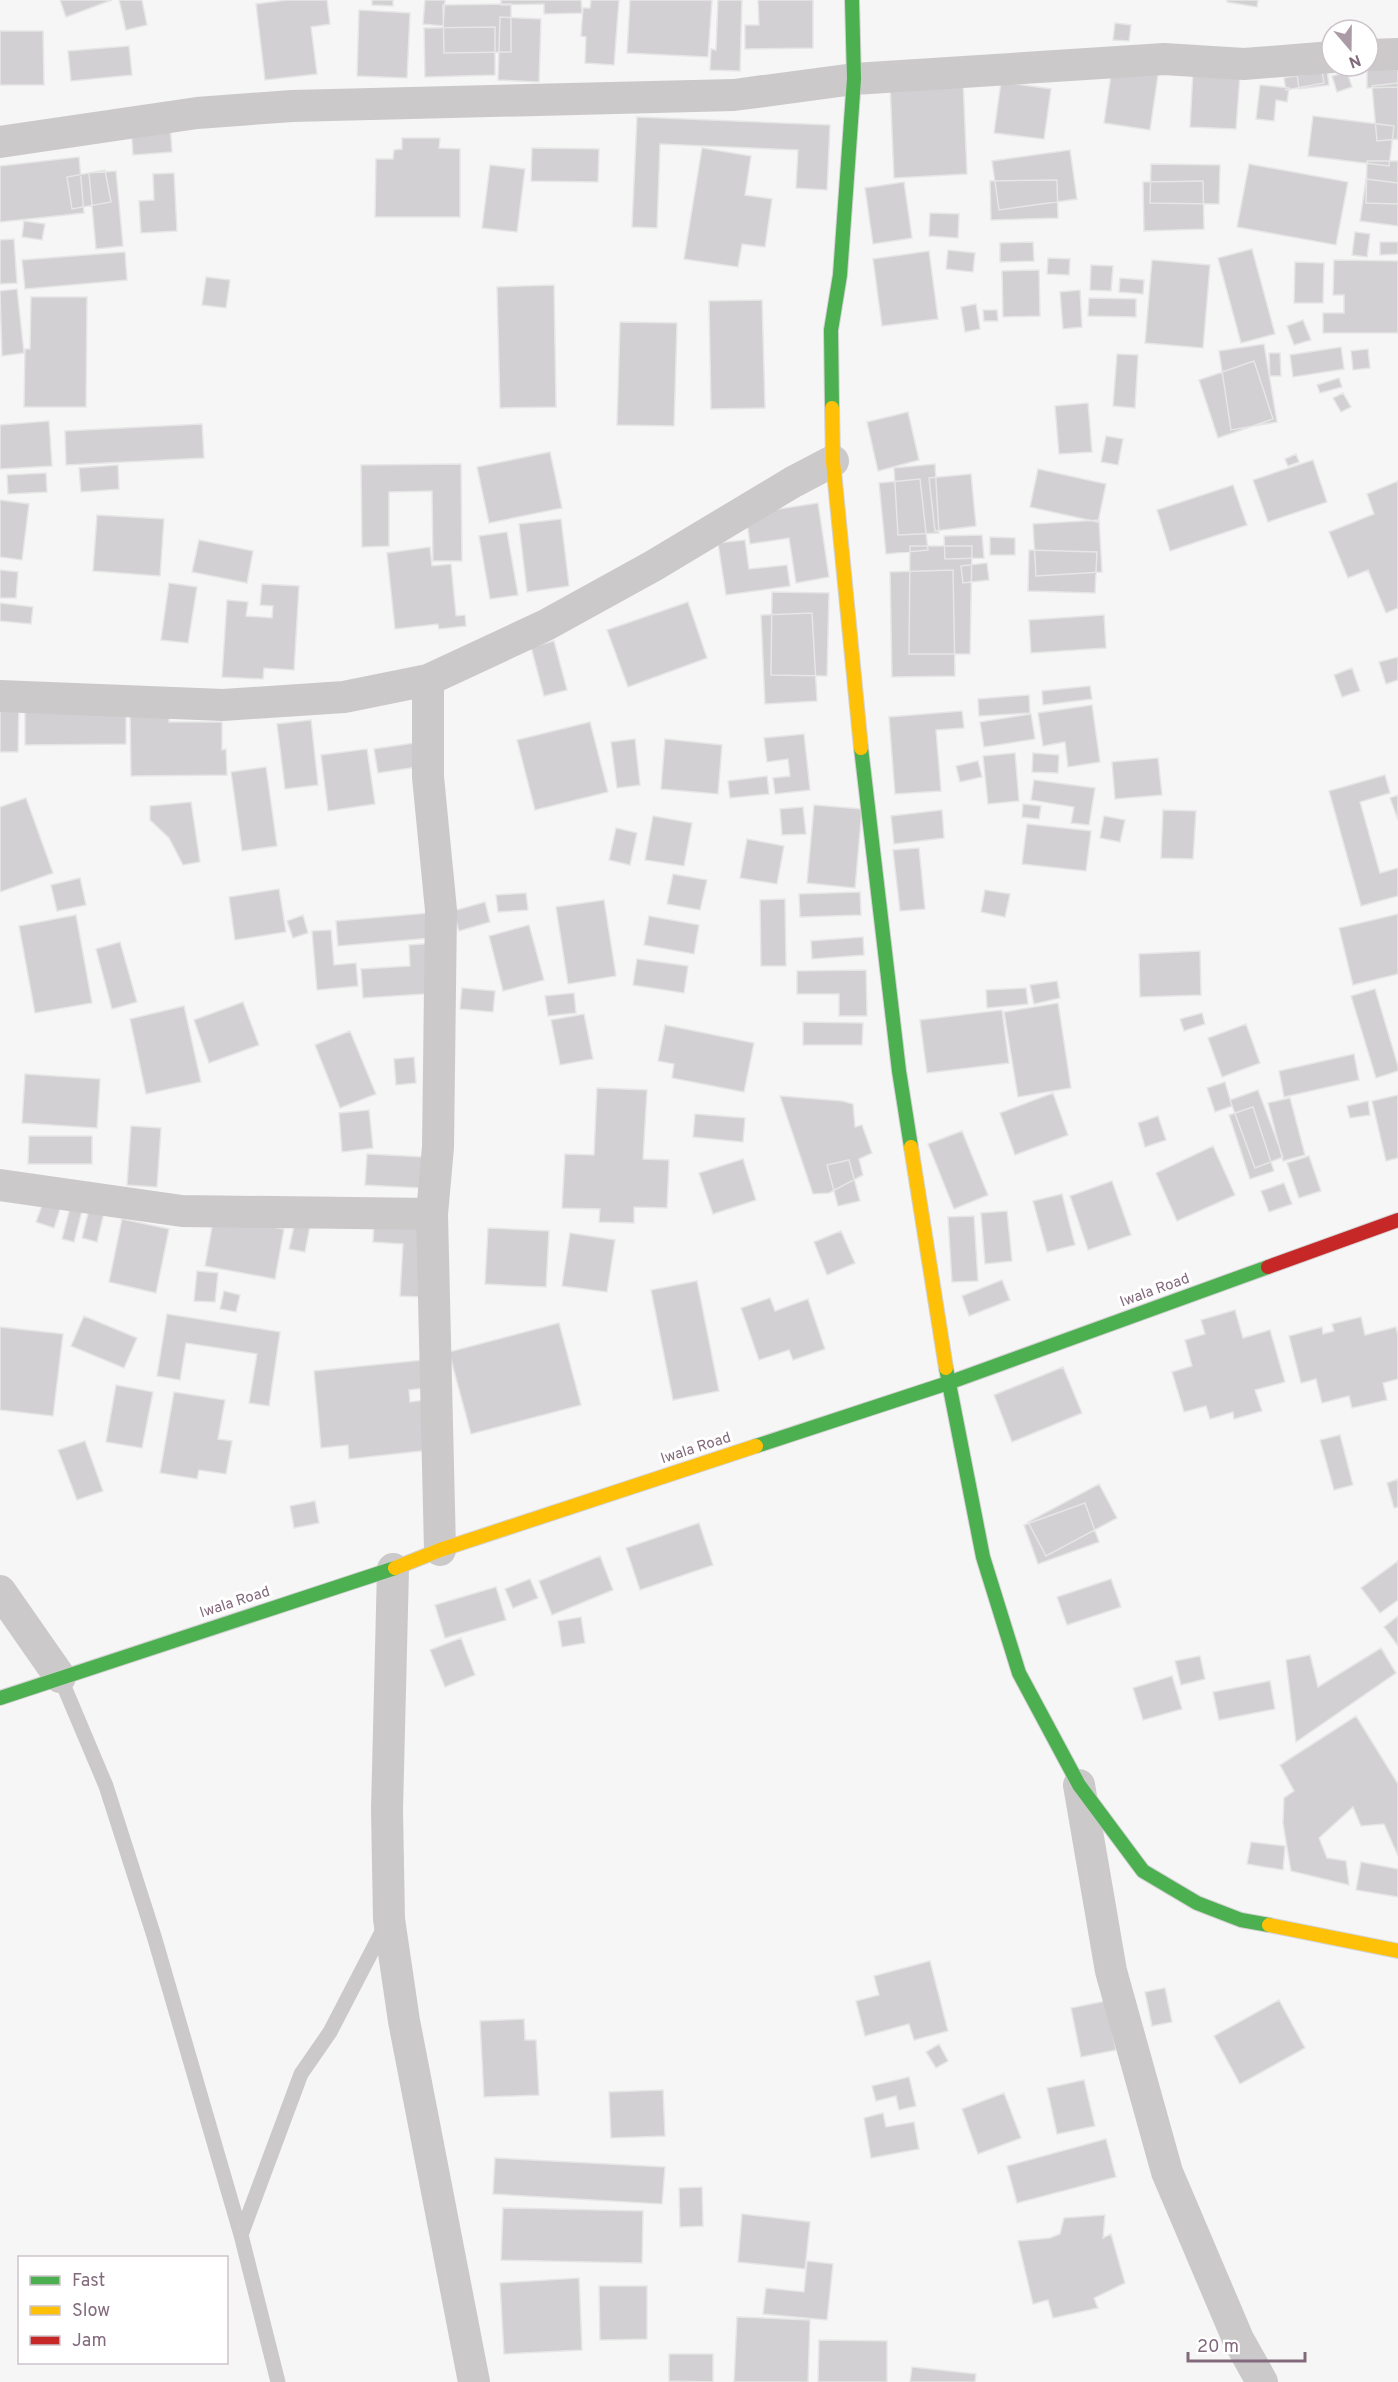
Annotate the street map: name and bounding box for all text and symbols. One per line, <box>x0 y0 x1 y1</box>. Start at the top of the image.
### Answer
north arrow <box>1320 18 1380 78</box>
text: N <box>1346 49 1363 72</box>
street label: Iwala Road <box>1118 1270 1192 1312</box>
street label: Iwala Road <box>658 1429 734 1469</box>
street label: Iwala Road <box>197 1583 273 1623</box>
legend <box>18 2256 228 2364</box>
text: Fast <box>72 2270 105 2293</box>
text: Slow <box>72 2300 110 2323</box>
scale bar <box>1188 2325 1305 2363</box>
text: Jam <box>72 2330 107 2353</box>
text: 20 m <box>1197 2336 1239 2359</box>

